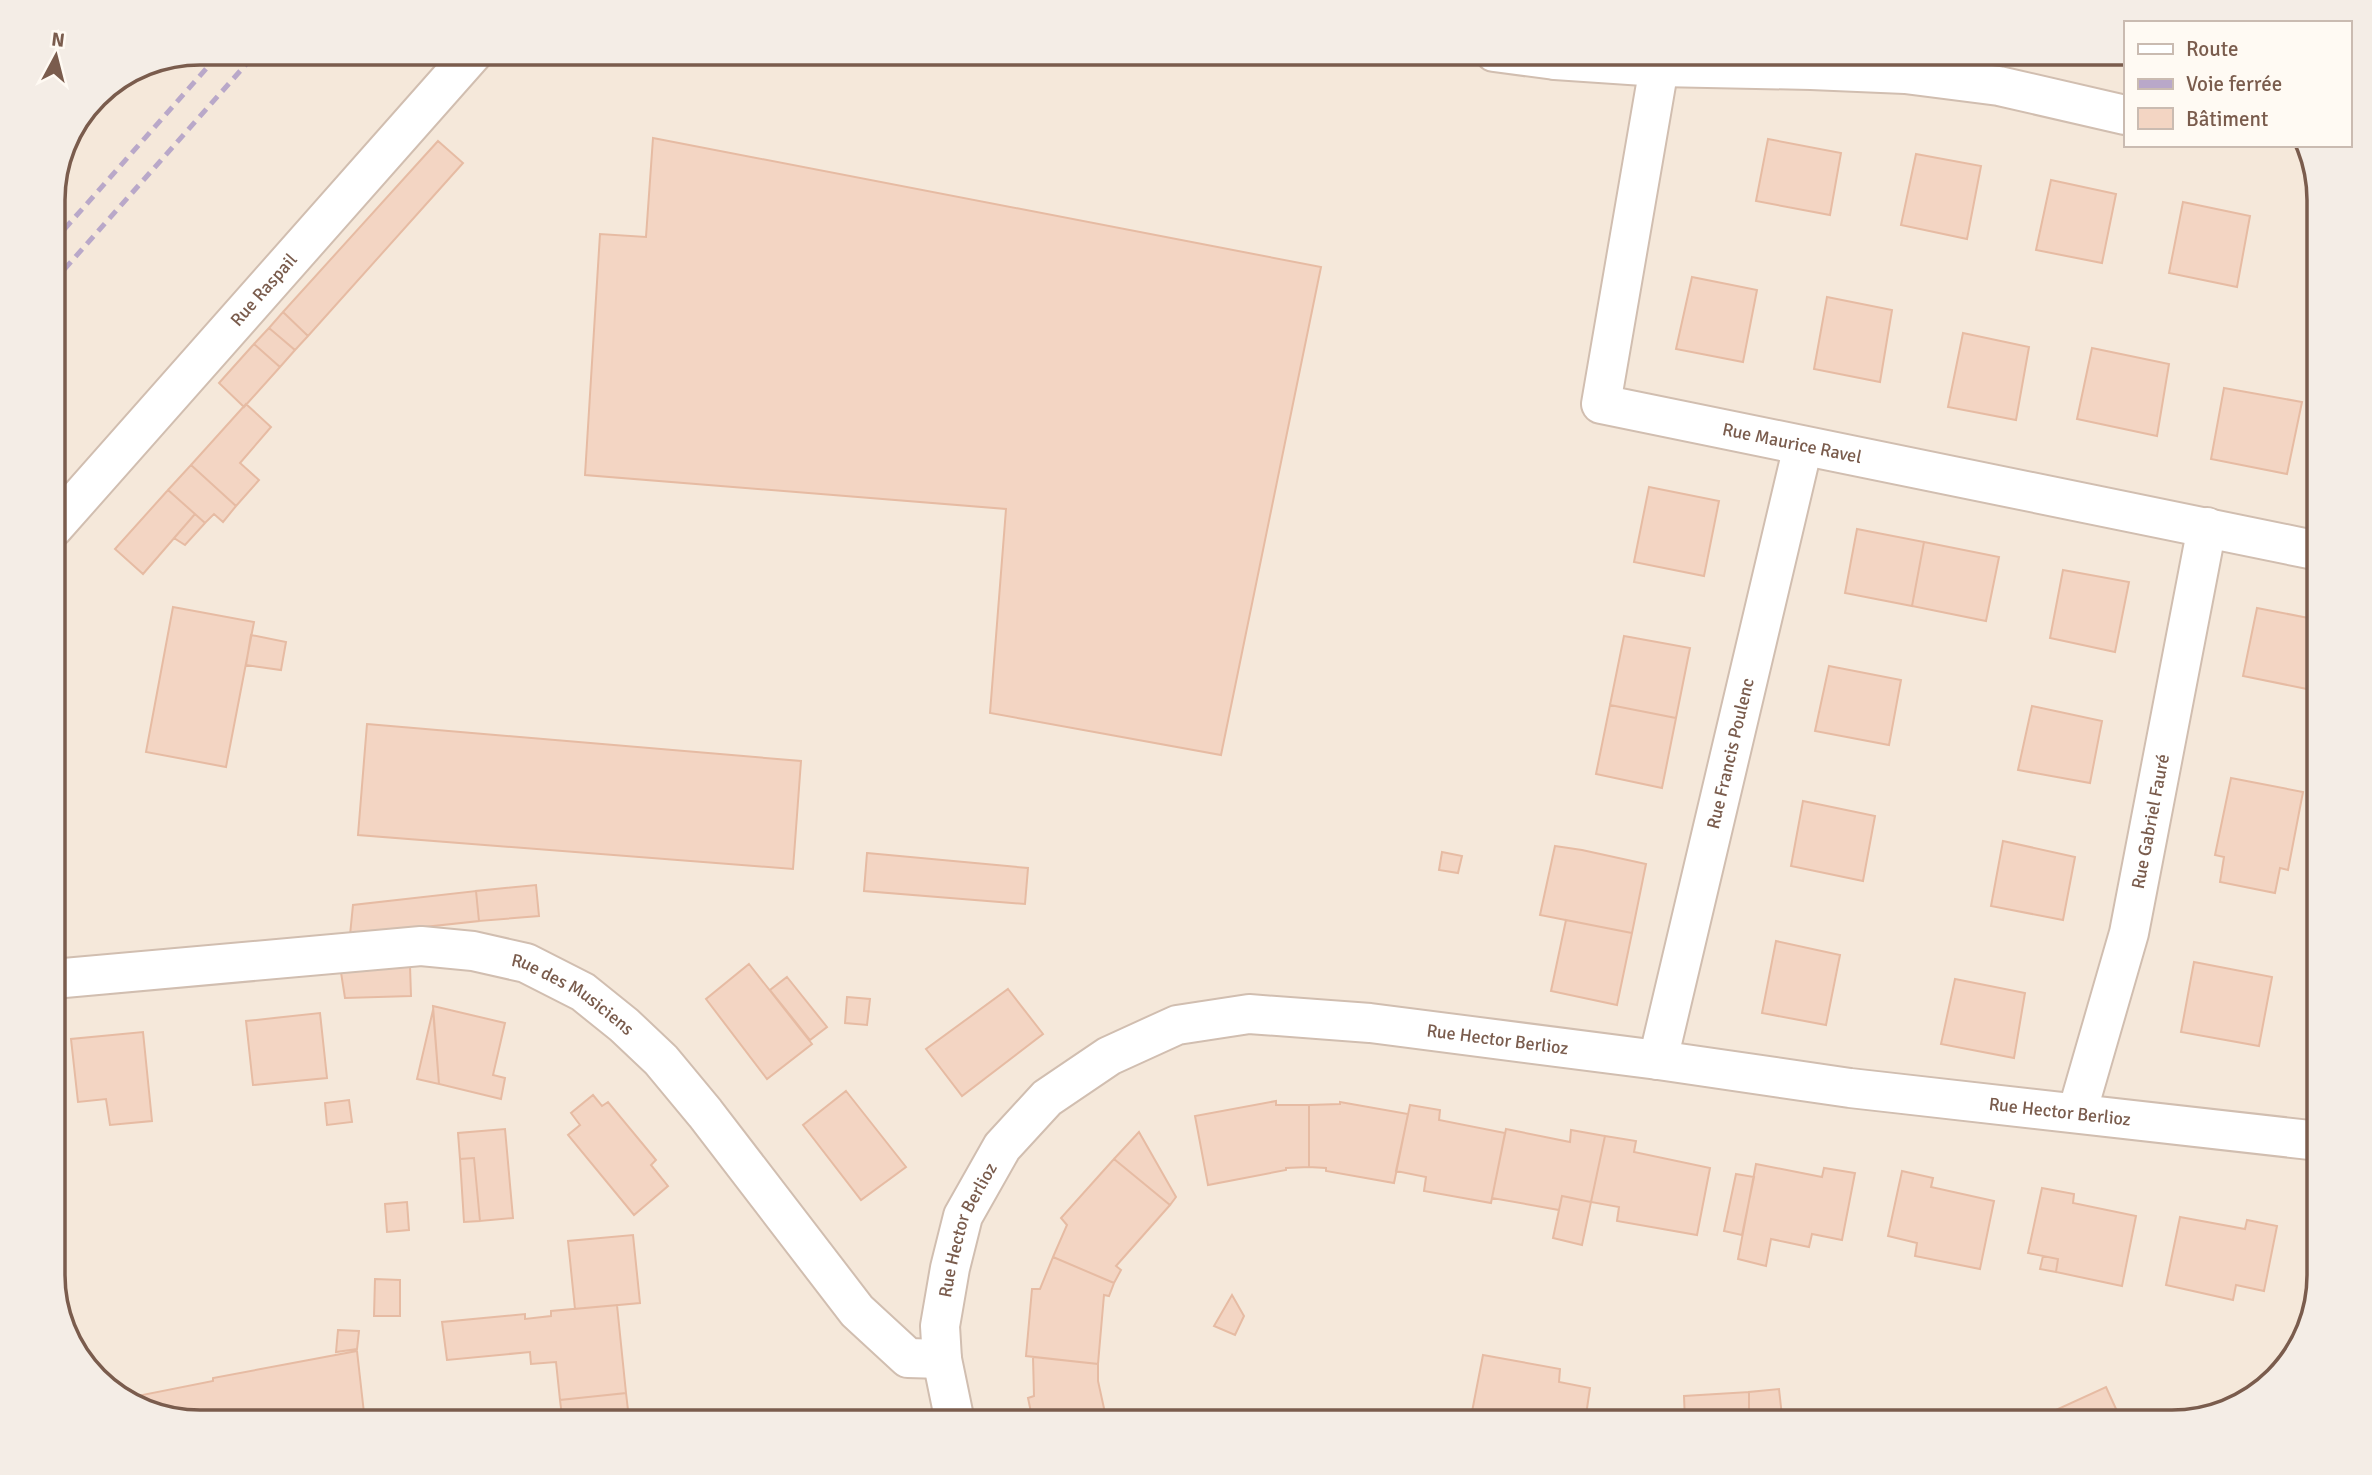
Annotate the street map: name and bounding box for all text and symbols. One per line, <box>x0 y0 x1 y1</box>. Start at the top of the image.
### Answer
north arrow <box>21 21 91 91</box>
legend <box>2124 21 2351 147</box>
text: N <box>50 27 66 53</box>
text: Route <box>2186 36 2238 62</box>
text: Voie ferrée <box>2186 71 2282 97</box>
text: Bâtiment <box>2186 106 2268 132</box>
street label: Rue Raspail <box>226 249 302 331</box>
street label: Rue Maurice Ravel <box>1720 418 1864 468</box>
street label: Rue Francis Poulenc <box>1702 676 1759 831</box>
street label: Rue Gabriel Fauré <box>2127 752 2174 891</box>
street label: Rue des Musiciens <box>509 949 639 1040</box>
street label: Rue Hector Berlioz <box>1425 1019 1570 1059</box>
street label: Rue Hector Berlioz <box>1988 1093 2132 1131</box>
street label: Rue Hector Berlioz <box>934 1159 1002 1299</box>

